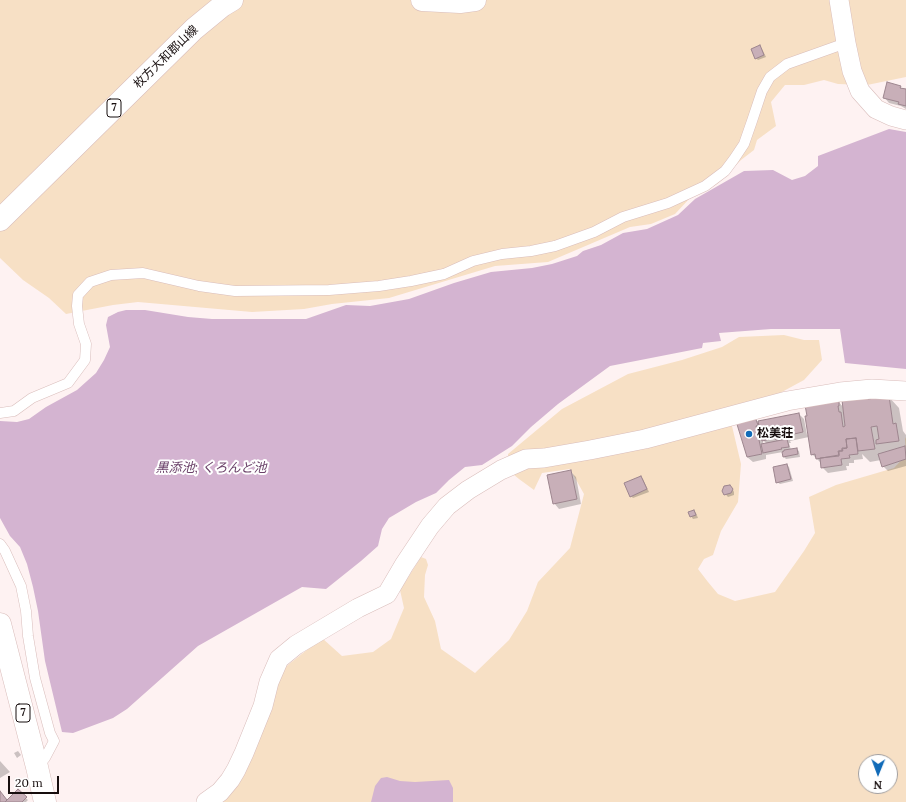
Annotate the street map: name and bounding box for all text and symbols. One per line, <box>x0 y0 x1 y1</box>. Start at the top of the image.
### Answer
street label: 枚方大和郡山線 <box>131 23 201 91</box>
road number: 7 <box>107 99 121 117</box>
place label: 松美荘 <box>757 427 793 441</box>
marker: 松美荘 <box>744 429 754 439</box>
water label: 黒添池; くろんど池 <box>156 460 266 476</box>
road number: 7 <box>16 704 30 722</box>
north arrow <box>858 754 898 794</box>
scale bar <box>10 768 61 794</box>
text: 20 m <box>15 775 43 790</box>
text: N <box>873 778 882 792</box>

